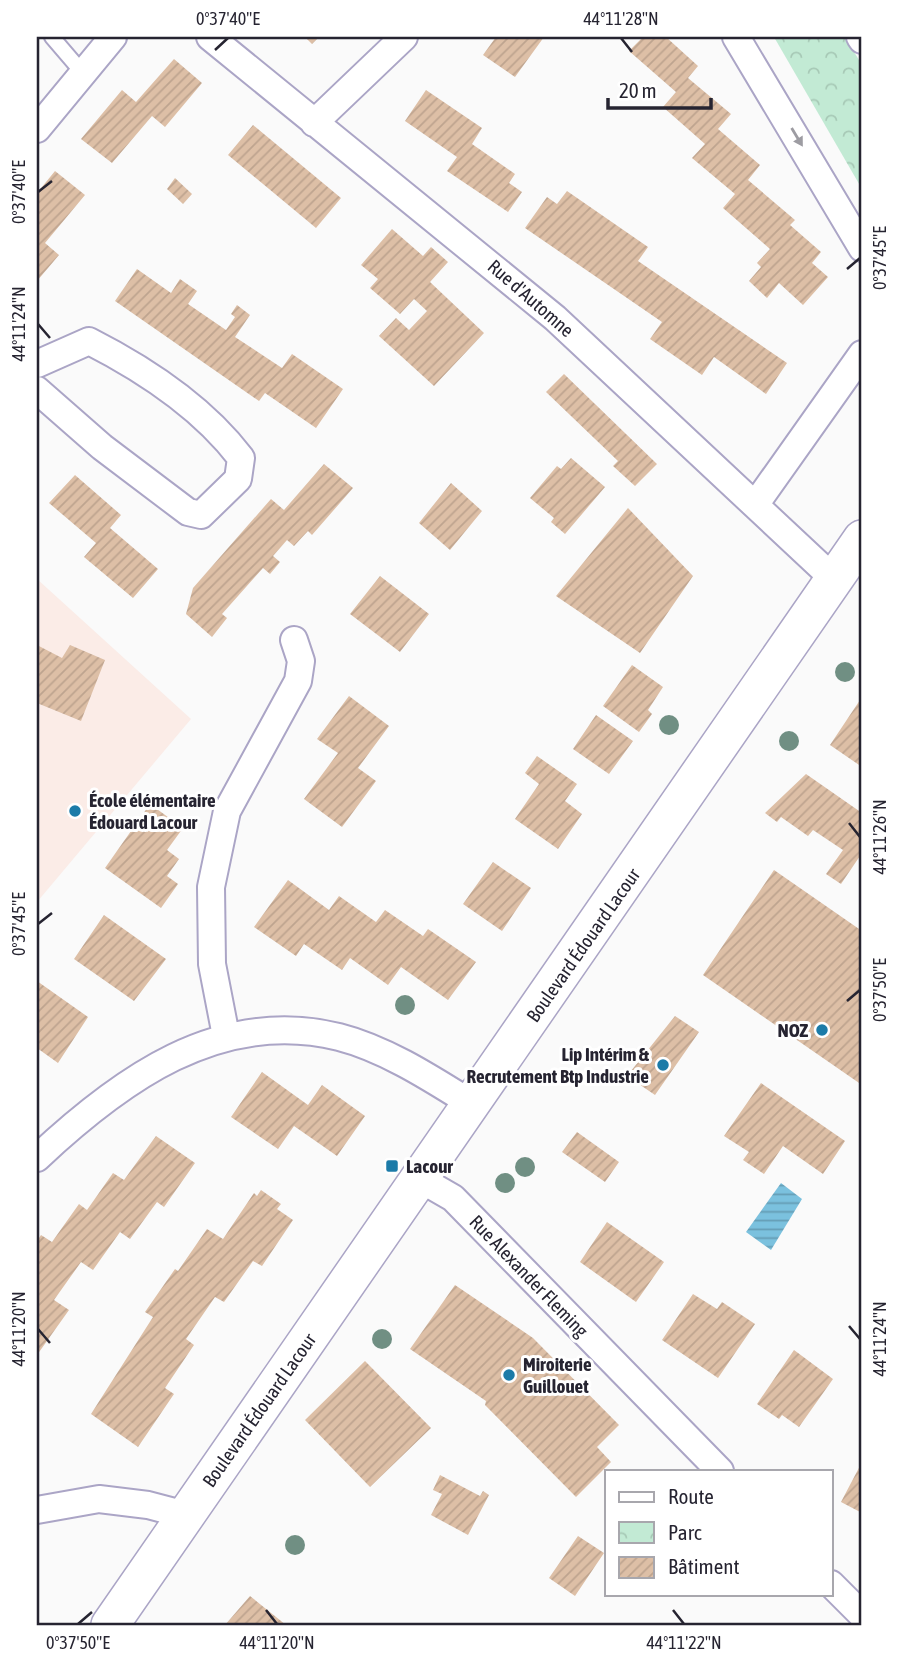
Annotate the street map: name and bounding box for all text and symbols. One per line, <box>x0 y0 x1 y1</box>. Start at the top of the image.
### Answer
text: 0°37'40"E <box>196 8 260 29</box>
text: 44°11'28"N <box>583 8 659 29</box>
scale bar <box>608 66 712 110</box>
text: 20 m <box>619 78 657 102</box>
one-way arrow <box>790 128 803 147</box>
text: 0°37'40"E <box>8 160 29 224</box>
text: 0°37'45"E <box>869 226 890 290</box>
street label: Rue d'Automne <box>484 255 578 341</box>
text: 44°11'24"N <box>8 286 29 362</box>
place label: École élémentaire Édouard Lacour <box>89 789 216 833</box>
text: 44°11'26"N <box>869 799 890 875</box>
marker: École élémentaire Édouard Lacour <box>67 803 83 819</box>
street label: Boulevard Édouard Lacour <box>522 864 645 1026</box>
text: 0°37'45"E <box>8 892 29 956</box>
text: 0°37'50"E <box>869 958 890 1022</box>
place label: NOZ <box>778 1019 808 1041</box>
marker: NOZ <box>814 1022 830 1038</box>
place label: Lip Intérim & Recrutement Btp Industrie <box>467 1043 650 1087</box>
marker: Lip Intérim & Recrutement Btp Industrie <box>655 1057 671 1073</box>
place label: Lacour <box>406 1155 453 1177</box>
marker: Lacour <box>384 1158 400 1174</box>
street label: Rue Alexander Fleming <box>465 1211 593 1342</box>
text: 44°11'20"N <box>8 1291 29 1367</box>
text: 44°11'24"N <box>869 1301 890 1377</box>
street label: Boulevard Édouard Lacour <box>198 1329 321 1491</box>
place label: Miroiterie Guillouet <box>523 1353 592 1397</box>
marker: Miroiterie Guillouet <box>501 1367 517 1383</box>
legend <box>605 1470 832 1596</box>
text: Route <box>668 1484 714 1508</box>
text: Parc <box>668 1520 702 1544</box>
text: Bâtiment <box>668 1554 739 1578</box>
text: 0°37'50"E <box>46 1632 110 1653</box>
text: 44°11'20"N <box>239 1632 315 1653</box>
text: 44°11'22"N <box>646 1632 722 1653</box>

